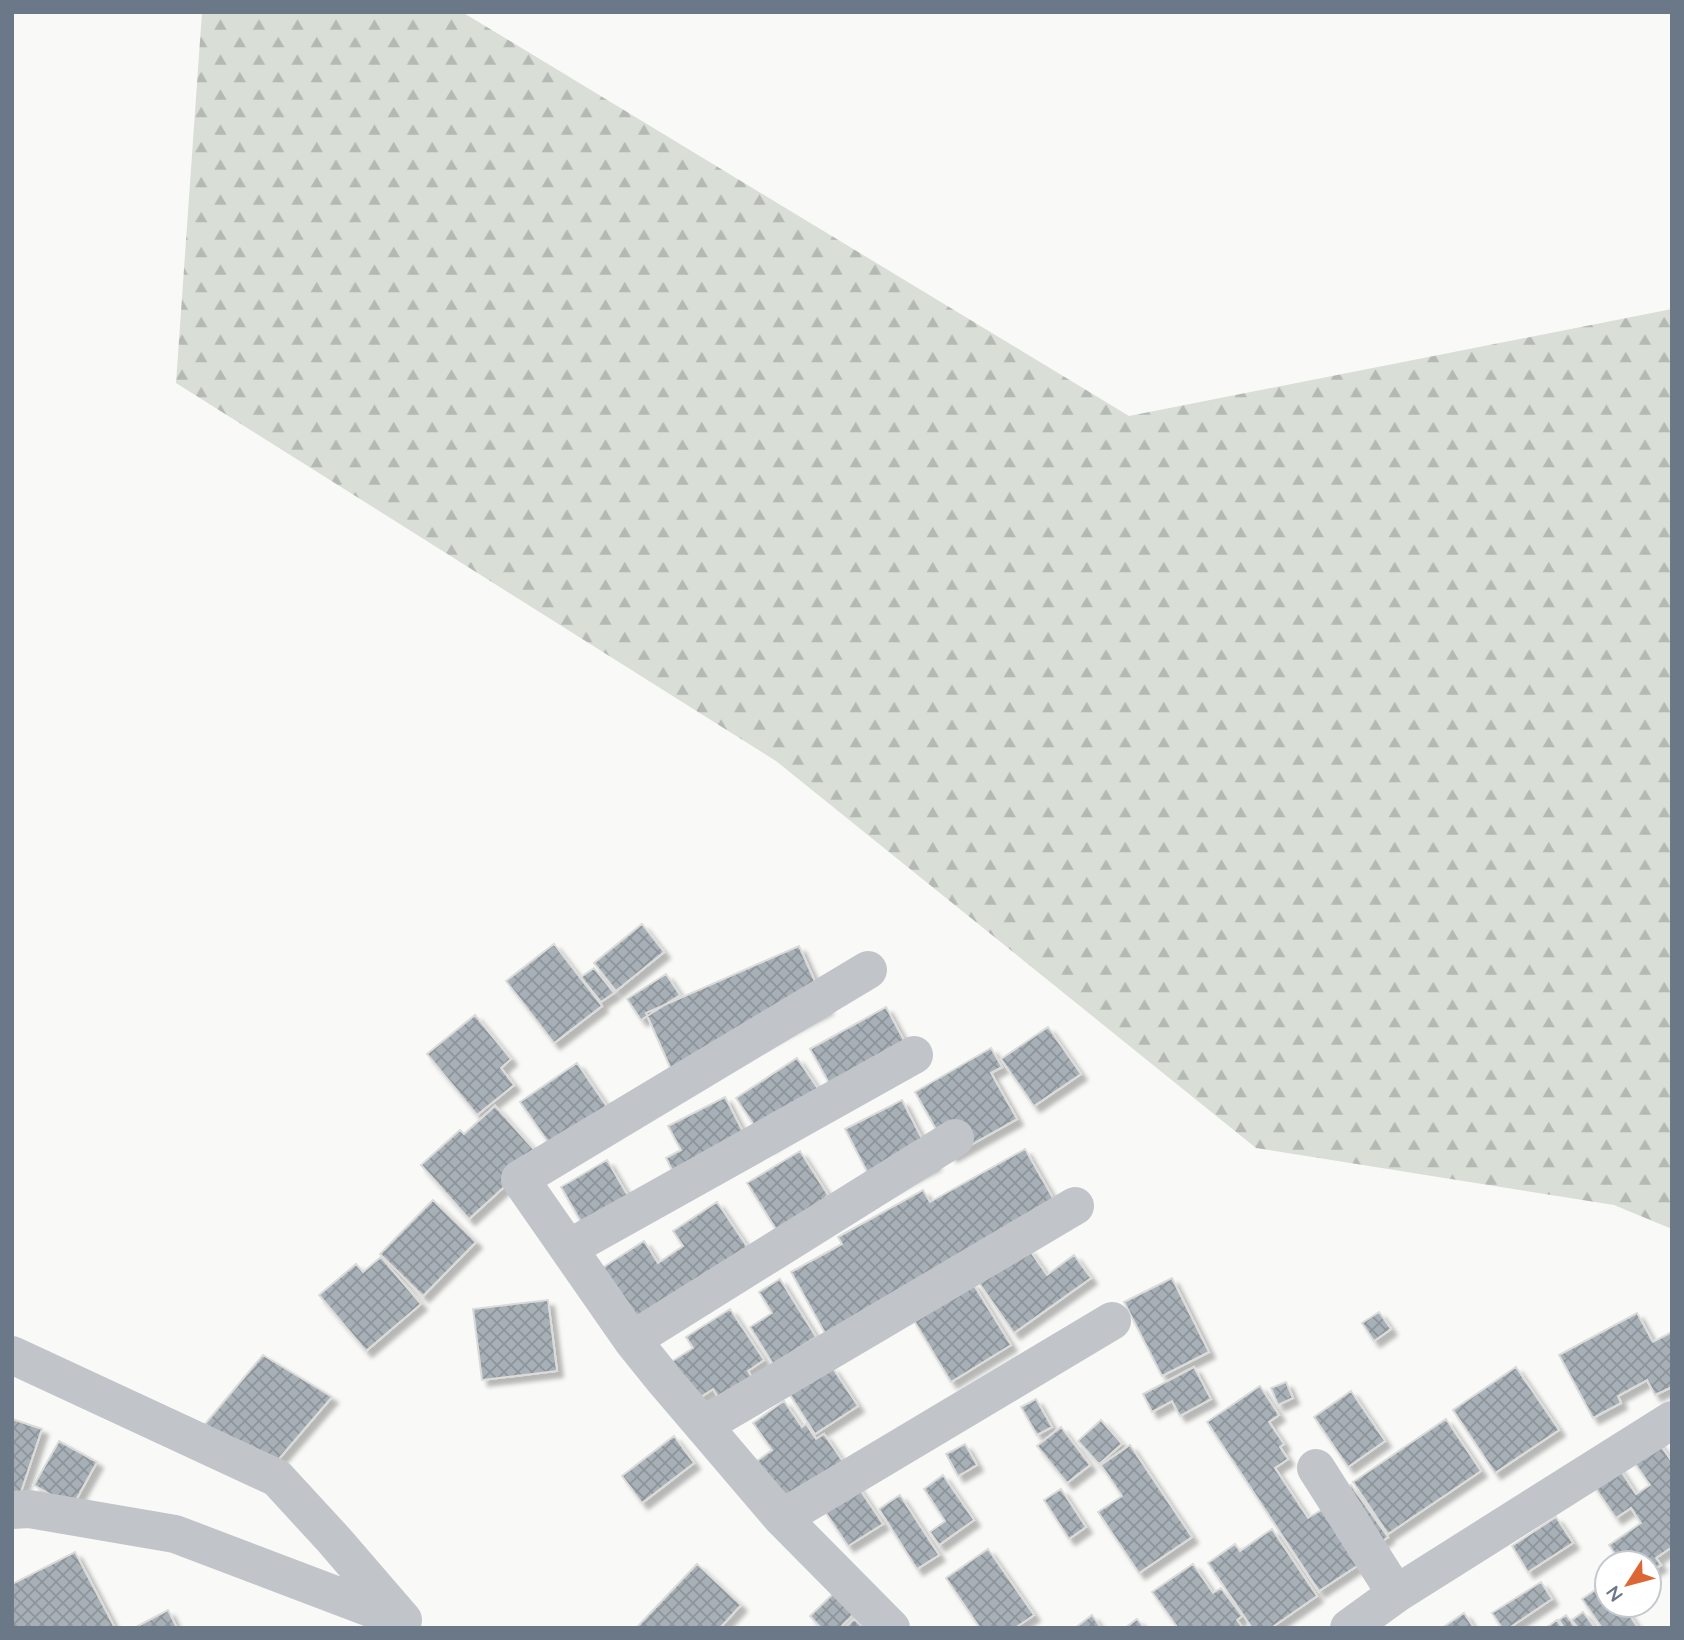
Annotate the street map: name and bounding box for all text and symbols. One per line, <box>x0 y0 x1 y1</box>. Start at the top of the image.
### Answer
north arrow <box>1593 1549 1663 1619</box>
text: N <box>1600 1581 1628 1607</box>

